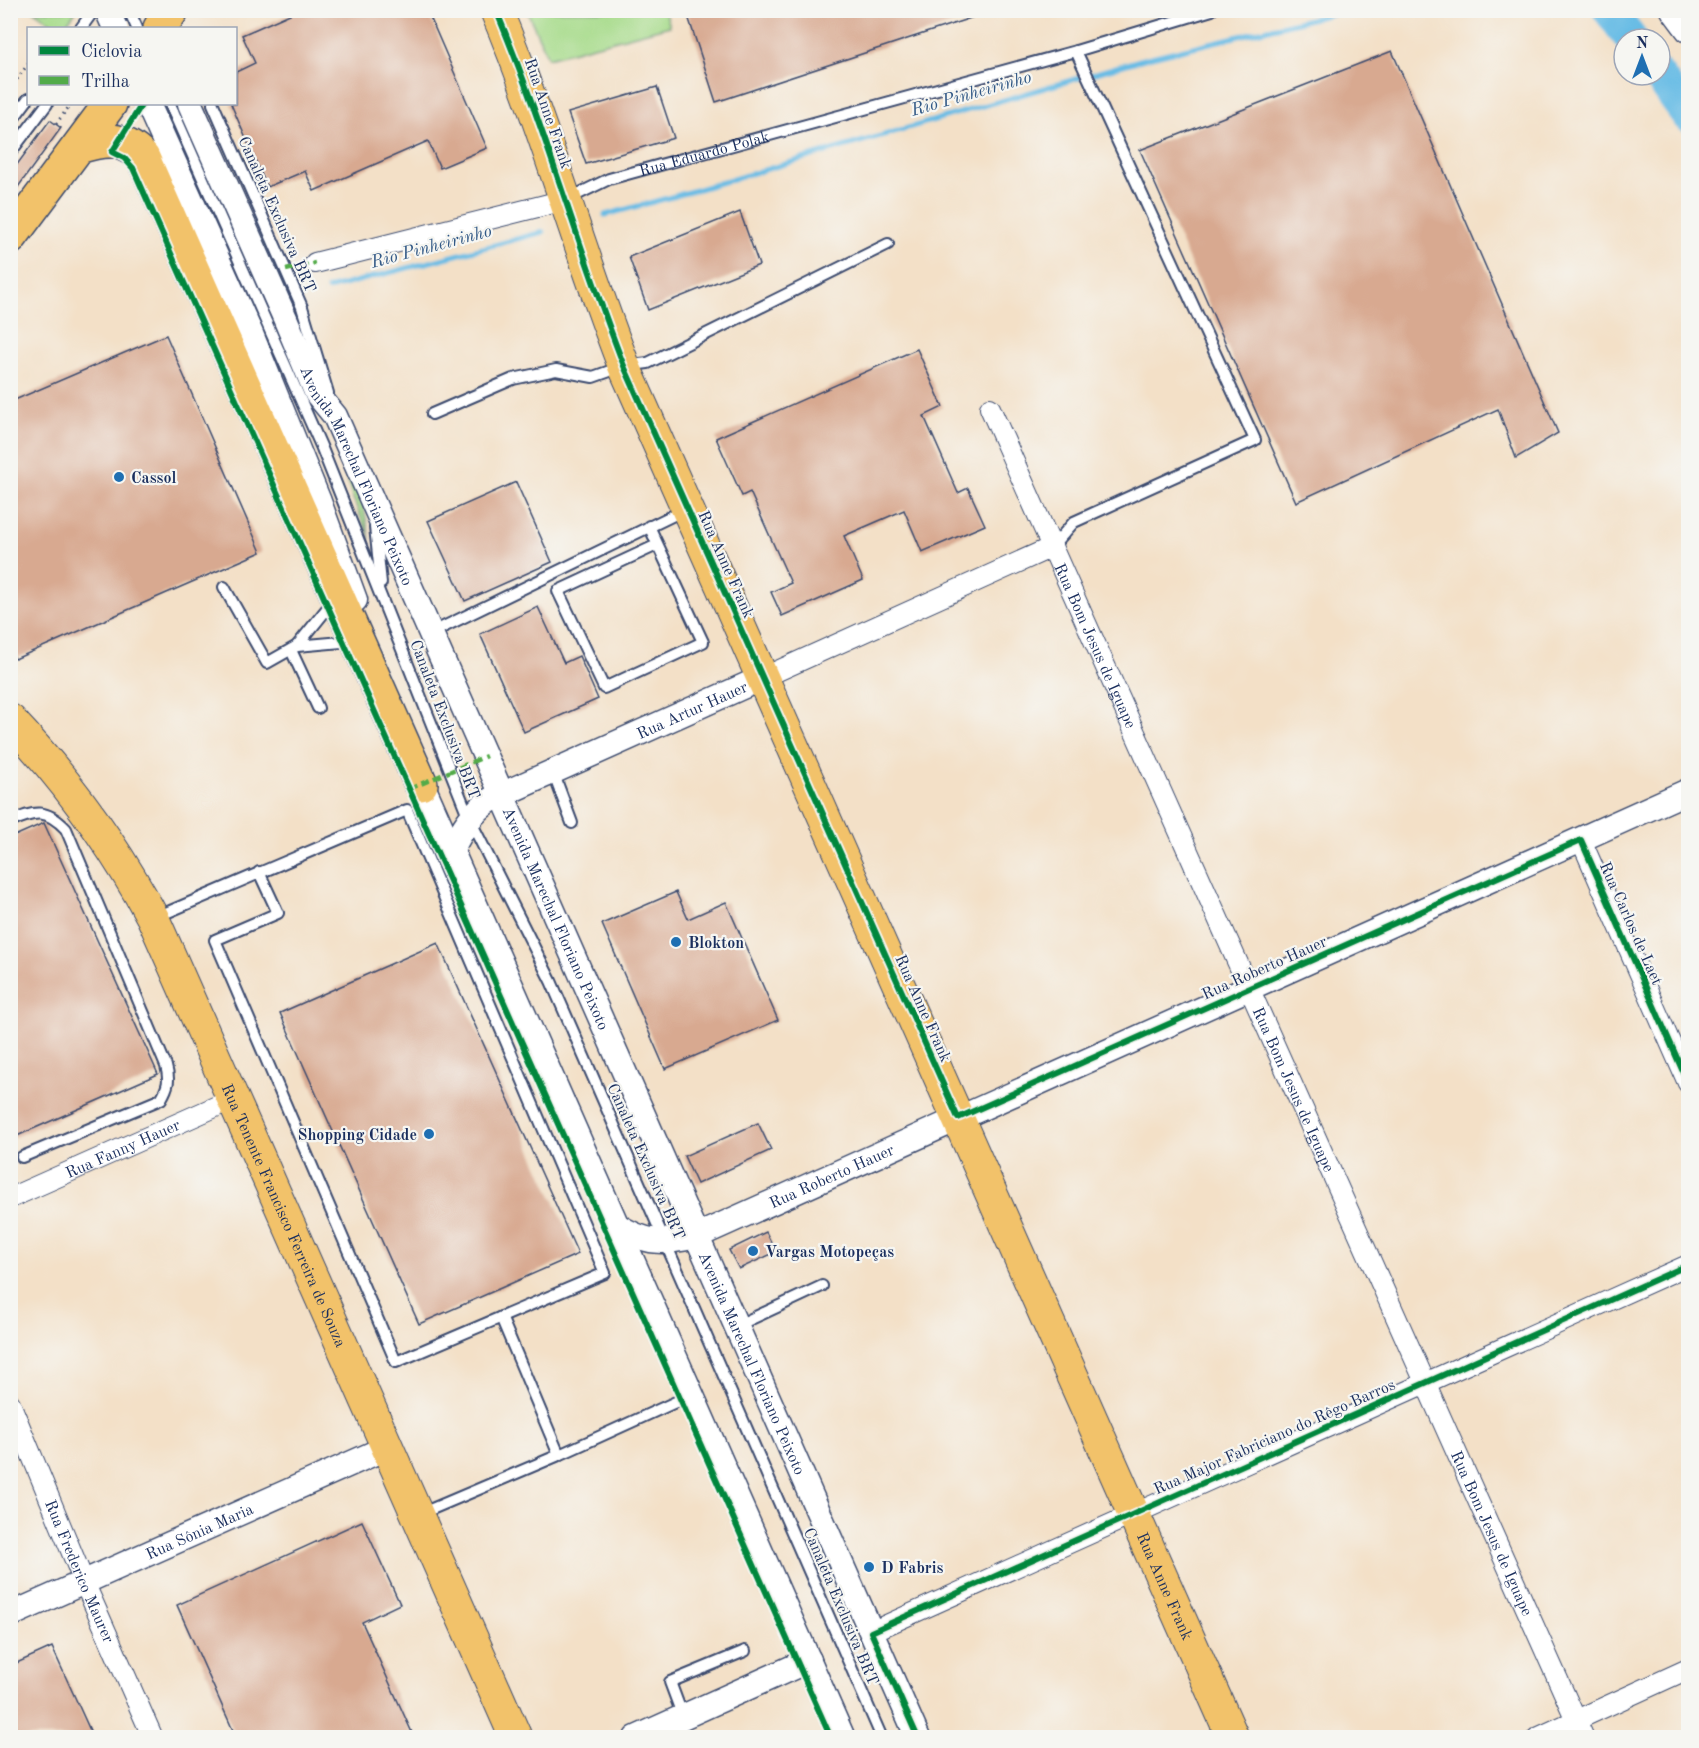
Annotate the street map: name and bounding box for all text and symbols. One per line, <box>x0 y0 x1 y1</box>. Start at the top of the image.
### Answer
legend <box>27 27 237 105</box>
north arrow <box>1612 27 1672 87</box>
text: N <box>1636 36 1649 52</box>
text: Ciclovia <box>81 43 142 61</box>
street label: Rua Anne Frank <box>521 56 574 171</box>
water label: Rio Pinheirinho <box>908 68 1034 120</box>
text: Trilha <box>81 73 130 91</box>
street label: Rua Eduardo Polak <box>638 129 771 180</box>
street label: Canaleta Exclusiva BRT <box>234 134 318 295</box>
water label: Rio Pinheirinho <box>368 222 494 272</box>
street label: Avenida Marechal Floriano Peixoto <box>296 364 415 588</box>
marker: Cassol <box>112 470 126 484</box>
place label: Cassol <box>131 471 177 487</box>
street label: Rua Anne Frank <box>694 509 756 621</box>
street label: Rua Bom Jesus de Iguape <box>1050 561 1138 731</box>
street label: Canaleta Exclusiva BRT <box>406 638 482 802</box>
street label: Rua Artur Hauer <box>635 679 751 743</box>
street label: Avenida Marechal Floriano Peixoto <box>499 805 611 1033</box>
street label: Rua Carlos de Laet <box>1596 860 1665 988</box>
street label: Rua Roberto Hauer <box>1200 934 1330 1004</box>
marker: Blokton <box>669 935 683 949</box>
place label: Blokton <box>688 936 744 952</box>
street label: Rua Anne Frank <box>891 953 953 1065</box>
street label: Rua Bom Jesus de Iguape <box>1249 1005 1336 1175</box>
street label: Canaleta Exclusiva BRT <box>603 1081 687 1242</box>
street label: Rua Tenente Francisco Ferreira de Souza <box>217 1082 348 1350</box>
street label: Rua Fanny Hauer <box>64 1117 183 1182</box>
marker: Shopping Cidade <box>422 1127 436 1141</box>
place label: Shopping Cidade <box>297 1128 417 1144</box>
street label: Rua Roberto Hauer <box>767 1142 897 1212</box>
marker: Vargas Motopeças <box>746 1244 760 1258</box>
place label: Vargas Motopeças <box>765 1245 894 1261</box>
street label: Avenida Marechal Floriano Peixoto <box>695 1250 807 1478</box>
street label: Rua Major Fabriciano do Rêgo Barros <box>1152 1377 1398 1499</box>
street label: Rua Bom Jesus de Iguape <box>1447 1449 1534 1619</box>
street label: Rua Frederico Maurer <box>41 1498 116 1646</box>
street label: Rua Sônia Maria <box>144 1502 256 1564</box>
street label: Canaleta Exclusiva BRT <box>800 1526 881 1688</box>
street label: Rua Anne Frank <box>1133 1530 1194 1643</box>
marker: D Fabris <box>862 1560 876 1574</box>
place label: D Fabris <box>881 1561 944 1577</box>

